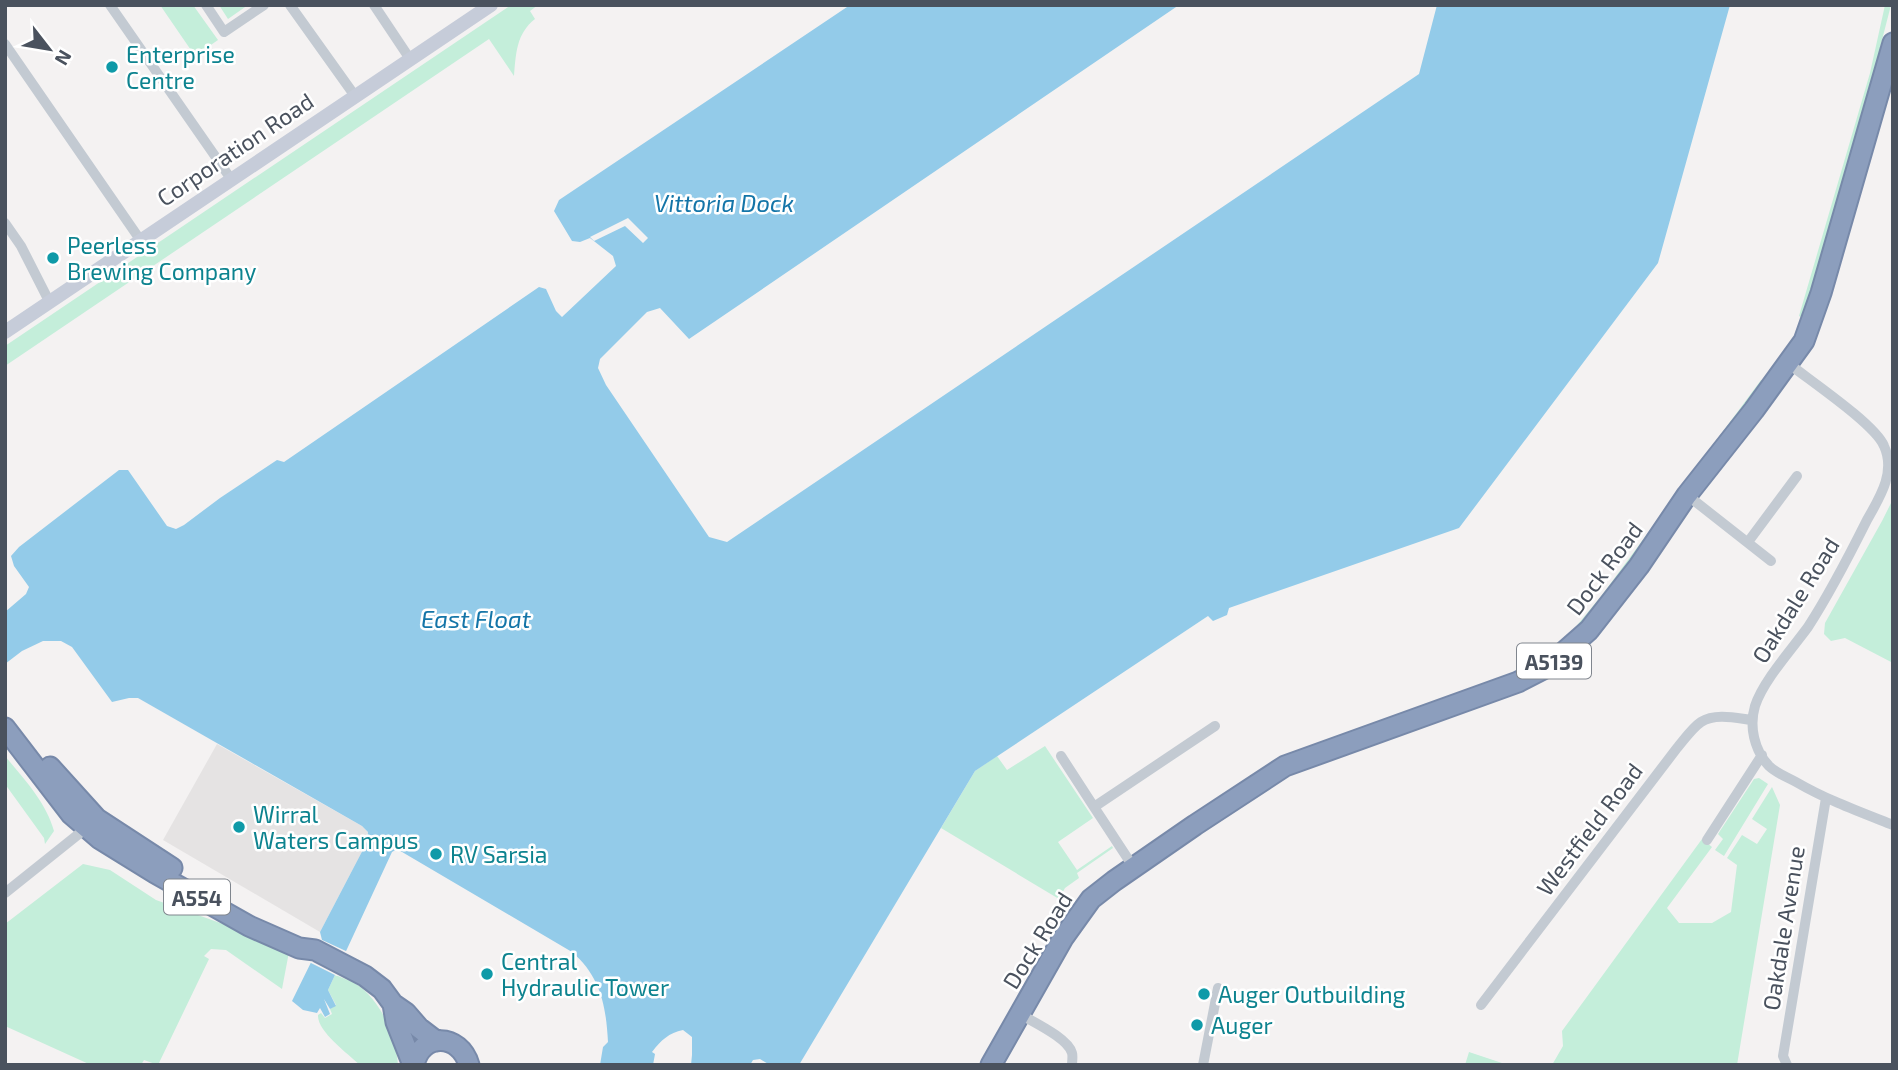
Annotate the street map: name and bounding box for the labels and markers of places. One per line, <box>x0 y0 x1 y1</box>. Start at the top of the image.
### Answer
place label: Enterprise Centre <box>126 40 235 94</box>
marker: Enterprise Centre <box>104 59 120 75</box>
place label: Peerless Brewing Company <box>67 231 256 285</box>
marker: Peerless Brewing Company <box>45 250 61 266</box>
place label: Wirral Waters Campus <box>253 800 418 854</box>
marker: Wirral Waters Campus <box>231 819 247 835</box>
place label: RV Sarsia <box>450 840 547 868</box>
marker: RV Sarsia <box>428 846 444 862</box>
place label: Central Hydraulic Tower <box>501 947 669 1001</box>
marker: Central Hydraulic Tower <box>479 966 495 982</box>
place label: Auger Outbuilding <box>1218 980 1406 1008</box>
marker: Auger Outbuilding <box>1196 986 1212 1002</box>
place label: Auger <box>1211 1011 1273 1039</box>
marker: Auger <box>1189 1017 1205 1033</box>

